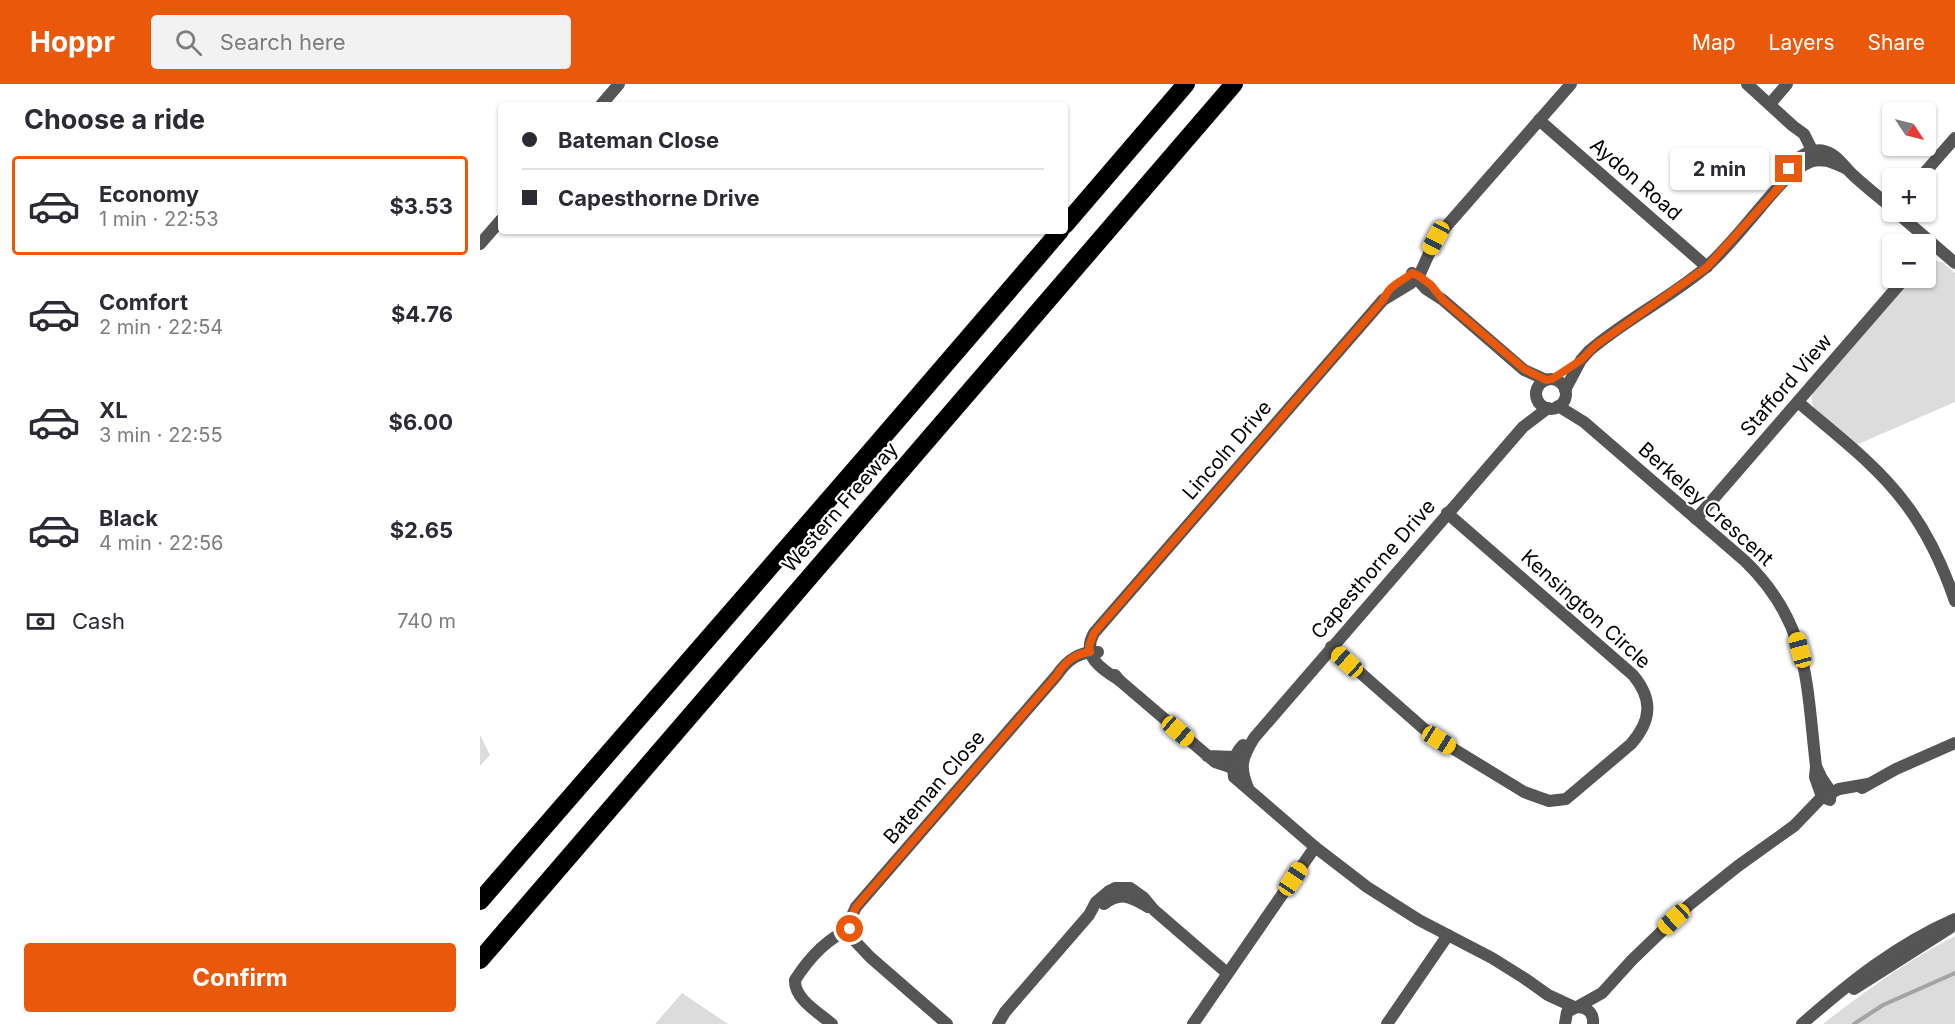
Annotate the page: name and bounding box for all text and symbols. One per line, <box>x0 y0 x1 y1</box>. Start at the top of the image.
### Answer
search box <box>151 15 571 69</box>
text: Hoppr <box>30 25 115 59</box>
icon: search <box>172 26 205 59</box>
text: Search here <box>220 29 346 55</box>
text: Map <box>1692 30 1736 55</box>
text: Layers <box>1769 30 1835 55</box>
text: Share <box>1868 30 1925 55</box>
north arrow <box>1882 102 1936 156</box>
map controls <box>1882 102 1936 288</box>
text: Choose a ride <box>24 103 205 136</box>
text: Bateman Close <box>558 127 719 153</box>
street label: Aydon Road <box>1585 133 1687 225</box>
callout: 2 min <box>1669 148 1768 190</box>
route end <box>1775 155 1802 182</box>
text: 2 min <box>1693 157 1746 181</box>
button: + <box>1882 168 1936 222</box>
icon: car <box>27 179 81 233</box>
text: Economy <box>99 181 199 207</box>
text: Capesthorne Drive <box>558 185 760 211</box>
text: $3.53 <box>389 193 453 219</box>
text: 1 min · 22:53 <box>99 207 219 231</box>
car <box>1420 218 1452 258</box>
button: − <box>1882 234 1936 288</box>
icon: car <box>27 287 81 341</box>
text: Comfort <box>99 289 188 315</box>
text: $4.76 <box>391 301 453 327</box>
text: 2 min · 22:54 <box>99 315 223 339</box>
street label: Stafford View <box>1735 329 1837 441</box>
icon: car <box>27 395 81 449</box>
street label: Lincoln Drive <box>1177 396 1277 504</box>
text: XL <box>99 397 128 423</box>
text: $6.00 <box>389 409 453 435</box>
text: 3 min · 22:55 <box>99 423 223 447</box>
street label: Western Freeway <box>777 437 903 577</box>
street label: Berkeley Crescent <box>1634 437 1779 571</box>
street label: Capesthorne Drive <box>1306 494 1440 644</box>
icon: car <box>27 503 81 557</box>
text: Black <box>99 505 158 531</box>
text: $2.65 <box>390 517 453 543</box>
text: 4 min · 22:56 <box>99 531 223 555</box>
street label: Kensington Circle <box>1516 545 1656 673</box>
icon: cash <box>24 605 57 638</box>
text: Cash <box>72 608 125 634</box>
text: 740 m <box>397 609 456 633</box>
car <box>1787 630 1813 670</box>
car <box>1328 643 1366 681</box>
car <box>1159 712 1197 750</box>
car <box>1419 723 1459 757</box>
street label: Bateman Close <box>878 725 990 849</box>
car <box>1275 859 1311 899</box>
car <box>1655 900 1693 938</box>
route start <box>836 915 863 942</box>
button: Confirm <box>24 943 456 1012</box>

